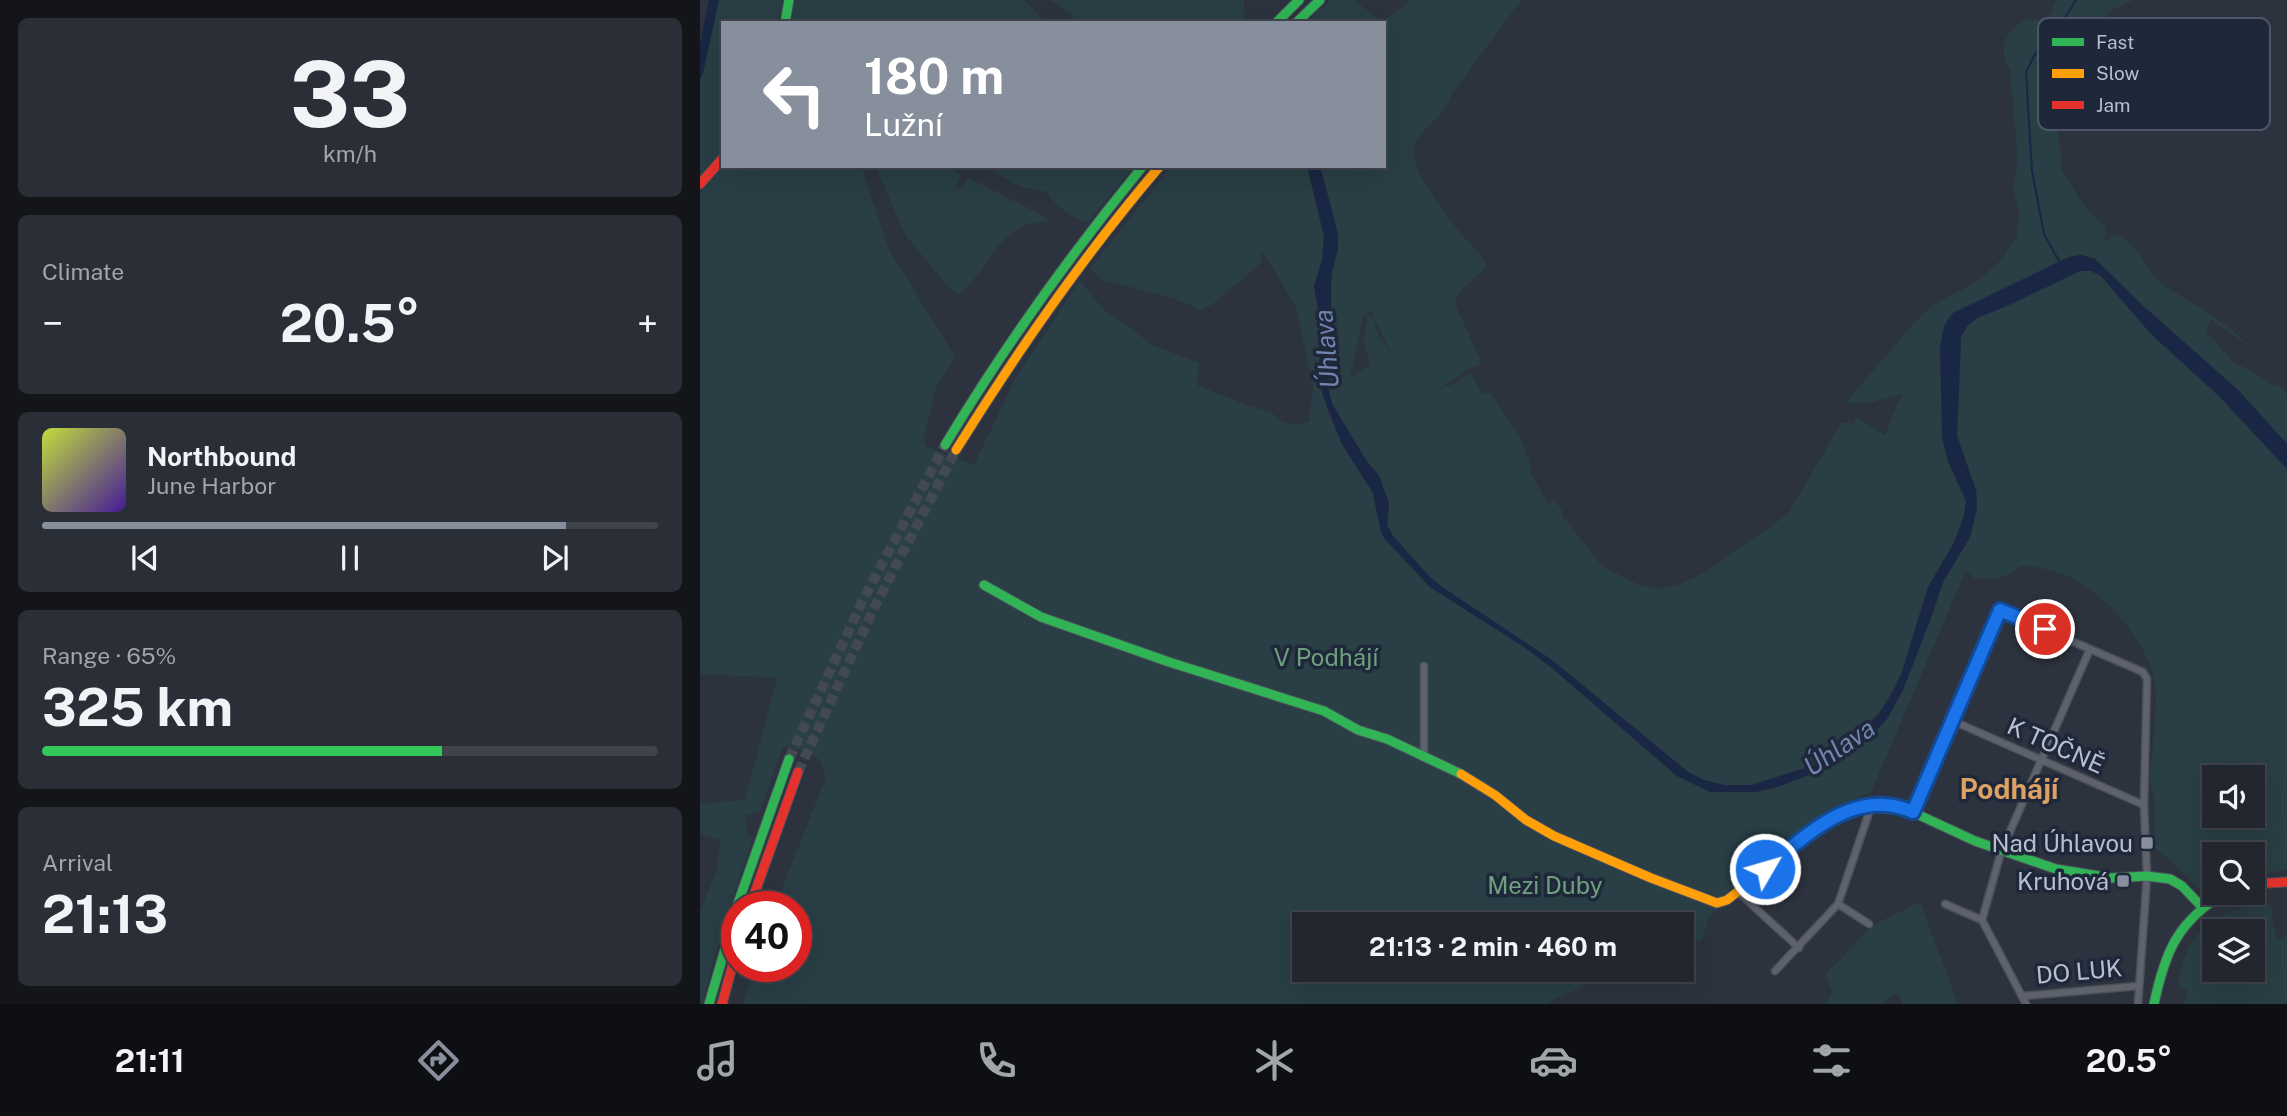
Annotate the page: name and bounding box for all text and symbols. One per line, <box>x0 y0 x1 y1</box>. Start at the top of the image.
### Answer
legend <box>2038 18 2270 130</box>
text: Fast <box>2096 31 2134 53</box>
text: 33 <box>290 41 410 147</box>
text: 180 m <box>864 47 1004 105</box>
icon: left <box>749 49 840 140</box>
text: Slow <box>2096 62 2140 84</box>
text: Jam <box>2096 94 2130 116</box>
text: Lužní <box>864 106 943 143</box>
text: km/h <box>323 140 377 167</box>
text: Climate <box>42 258 124 285</box>
text: 20.5° <box>280 293 420 354</box>
text: − <box>42 301 63 346</box>
text: + <box>637 301 658 346</box>
water label: Úhlava <box>1307 308 1345 390</box>
text: Northbound <box>147 441 296 472</box>
text: June Harbor <box>147 472 276 499</box>
icon: previous <box>126 539 164 577</box>
icon: pause <box>331 539 369 577</box>
icon: next <box>536 539 574 577</box>
pin <box>2015 599 2075 659</box>
icon: arrive <box>2026 610 2064 648</box>
text: Range · 65% <box>42 642 176 669</box>
park label: V Podhájí <box>1274 643 1379 671</box>
text: 325 km <box>42 677 233 738</box>
street label: K TOČNĚ <box>2003 711 2109 779</box>
water label: Úhlava <box>1797 712 1881 782</box>
map controls <box>2202 765 2265 982</box>
button: sound <box>2202 765 2265 828</box>
district label: Podhájí <box>1960 772 2060 805</box>
place label: Nad Úhlavou <box>1992 829 2133 857</box>
position arrow <box>1728 832 1802 906</box>
marker: Nad Úhlavou <box>2139 835 2155 851</box>
button: search <box>2202 842 2265 905</box>
text: Arrival <box>42 849 113 876</box>
place label: Kruhová <box>2017 867 2109 895</box>
park label: Mezi Duby <box>1487 871 1603 899</box>
marker: Kruhová <box>2115 873 2131 889</box>
text: 21:13 <box>42 884 168 945</box>
speed limit sign: 40 <box>721 891 812 982</box>
button: layers <box>2202 919 2265 982</box>
text: 21:13 · 2 min · 460 m <box>1369 931 1617 962</box>
street label: DO LUK <box>2035 953 2123 989</box>
icon: directions <box>414 1036 463 1085</box>
icon: music <box>693 1036 742 1085</box>
icon: phone <box>972 1036 1021 1085</box>
icon: climate <box>1250 1036 1299 1085</box>
icon: car <box>1529 1036 1578 1085</box>
icon: filters <box>1807 1036 1856 1085</box>
text: 21:11 <box>115 1042 185 1079</box>
text: 20.5° <box>2086 1042 2172 1079</box>

